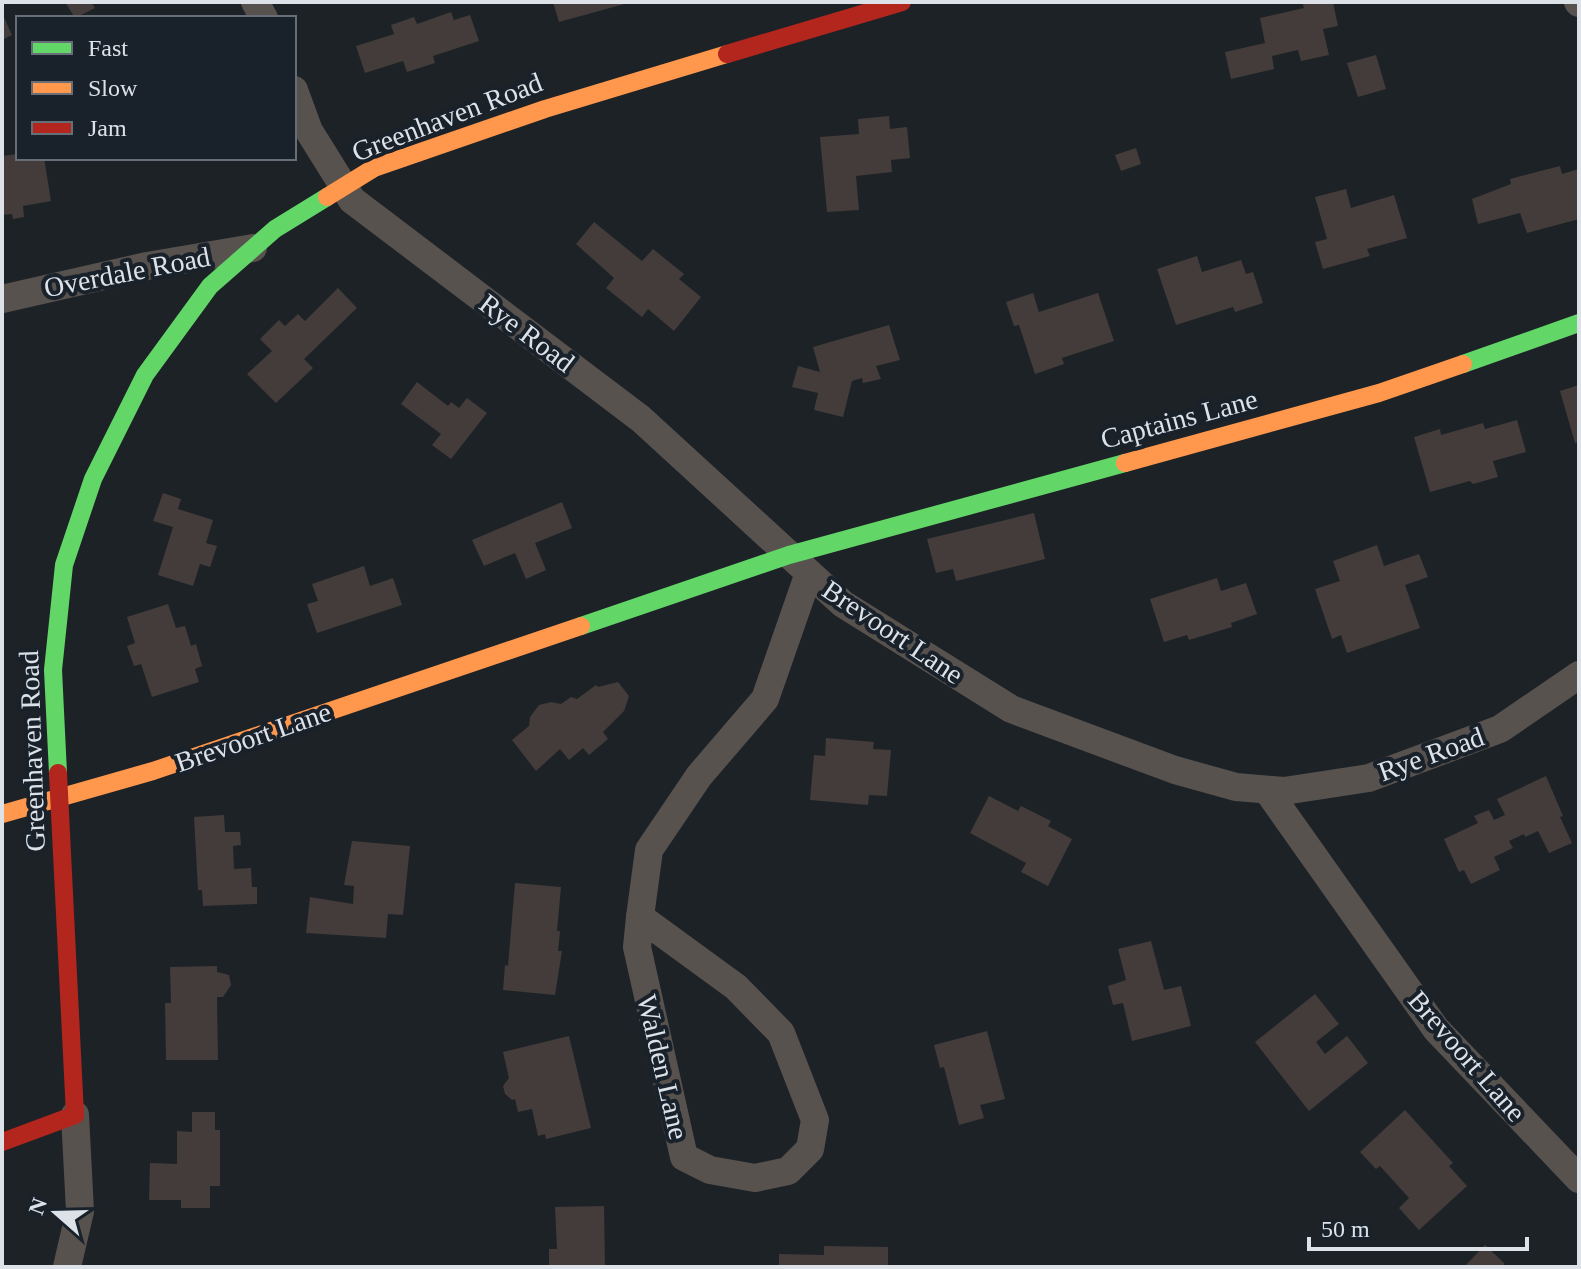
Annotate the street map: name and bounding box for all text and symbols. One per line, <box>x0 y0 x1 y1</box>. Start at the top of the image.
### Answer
legend <box>16 16 296 160</box>
text: Fast <box>88 35 128 61</box>
street label: Greenhaven Road <box>347 66 547 168</box>
text: Slow <box>88 75 138 101</box>
text: Jam <box>88 115 127 141</box>
street label: Overdale Road <box>41 241 213 303</box>
street label: Rye Road <box>474 287 580 379</box>
street label: Captains Lane <box>1097 383 1261 455</box>
street label: Brevoort Lane <box>817 574 969 690</box>
street label: Greenhaven Road <box>13 650 51 852</box>
street label: Brevoort Lane <box>171 696 335 778</box>
street label: Rye Road <box>1374 721 1488 787</box>
street label: Brevoort Lane <box>1402 985 1532 1127</box>
street label: Walden Lane <box>631 992 695 1142</box>
north arrow <box>16 1173 96 1253</box>
text: N <box>23 1194 52 1218</box>
scale bar <box>1309 1201 1527 1251</box>
text: 50 m <box>1321 1216 1370 1242</box>

